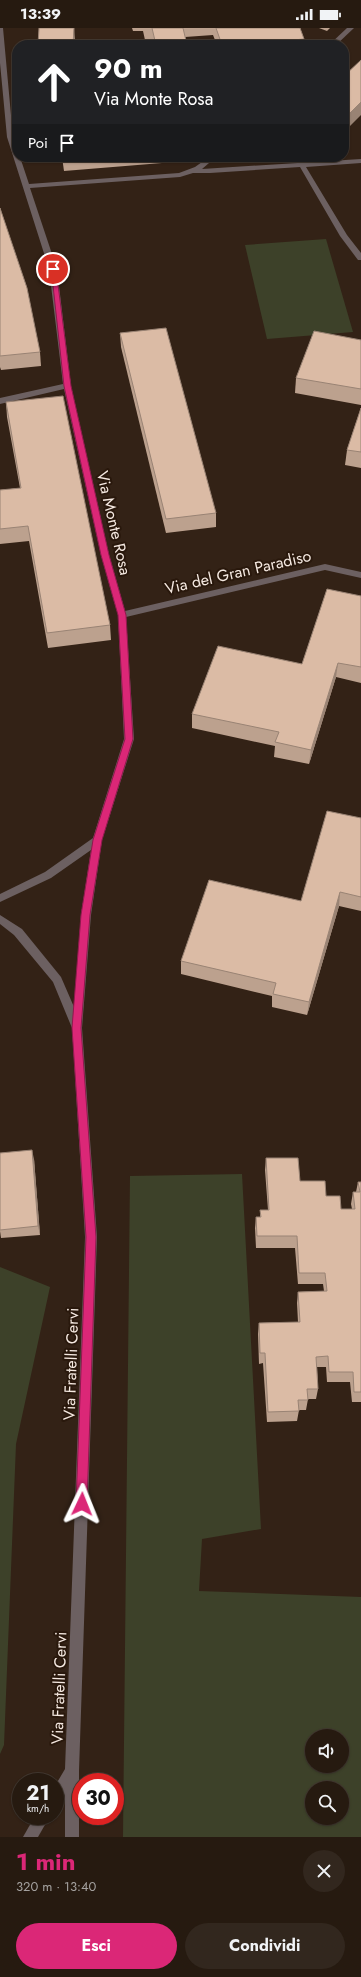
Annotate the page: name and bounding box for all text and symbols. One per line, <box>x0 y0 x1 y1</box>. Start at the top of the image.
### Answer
text: 13:39 <box>20 3 61 25</box>
text: 90 m <box>94 48 163 89</box>
icon: ahead <box>28 56 80 108</box>
text: Via Monte Rosa <box>94 86 213 112</box>
text: Poi <box>28 132 48 154</box>
icon: arrive <box>56 132 78 154</box>
pin <box>36 252 70 286</box>
icon: arrive <box>42 258 64 280</box>
street label: Via Monte Rosa <box>91 469 137 577</box>
street label: Via del Gran Paradiso <box>163 544 314 600</box>
street label: Via Fratelli Cervi <box>58 1307 84 1421</box>
position arrow <box>61 1483 103 1525</box>
street label: Via Fratelli Cervi <box>46 1631 72 1745</box>
map controls <box>305 1729 349 1825</box>
button: sound <box>305 1729 349 1773</box>
speed limit sign: 30 <box>72 1773 124 1825</box>
text: 21 <box>26 1779 50 1808</box>
button: search <box>305 1781 349 1825</box>
text: km/h <box>27 1801 49 1816</box>
text: 1 min <box>16 1844 76 1879</box>
button: close <box>303 1850 345 1892</box>
text: 320 m · 13:40 <box>16 1877 96 1896</box>
button: Esci <box>16 1923 177 1969</box>
button: Condividi <box>185 1923 345 1969</box>

